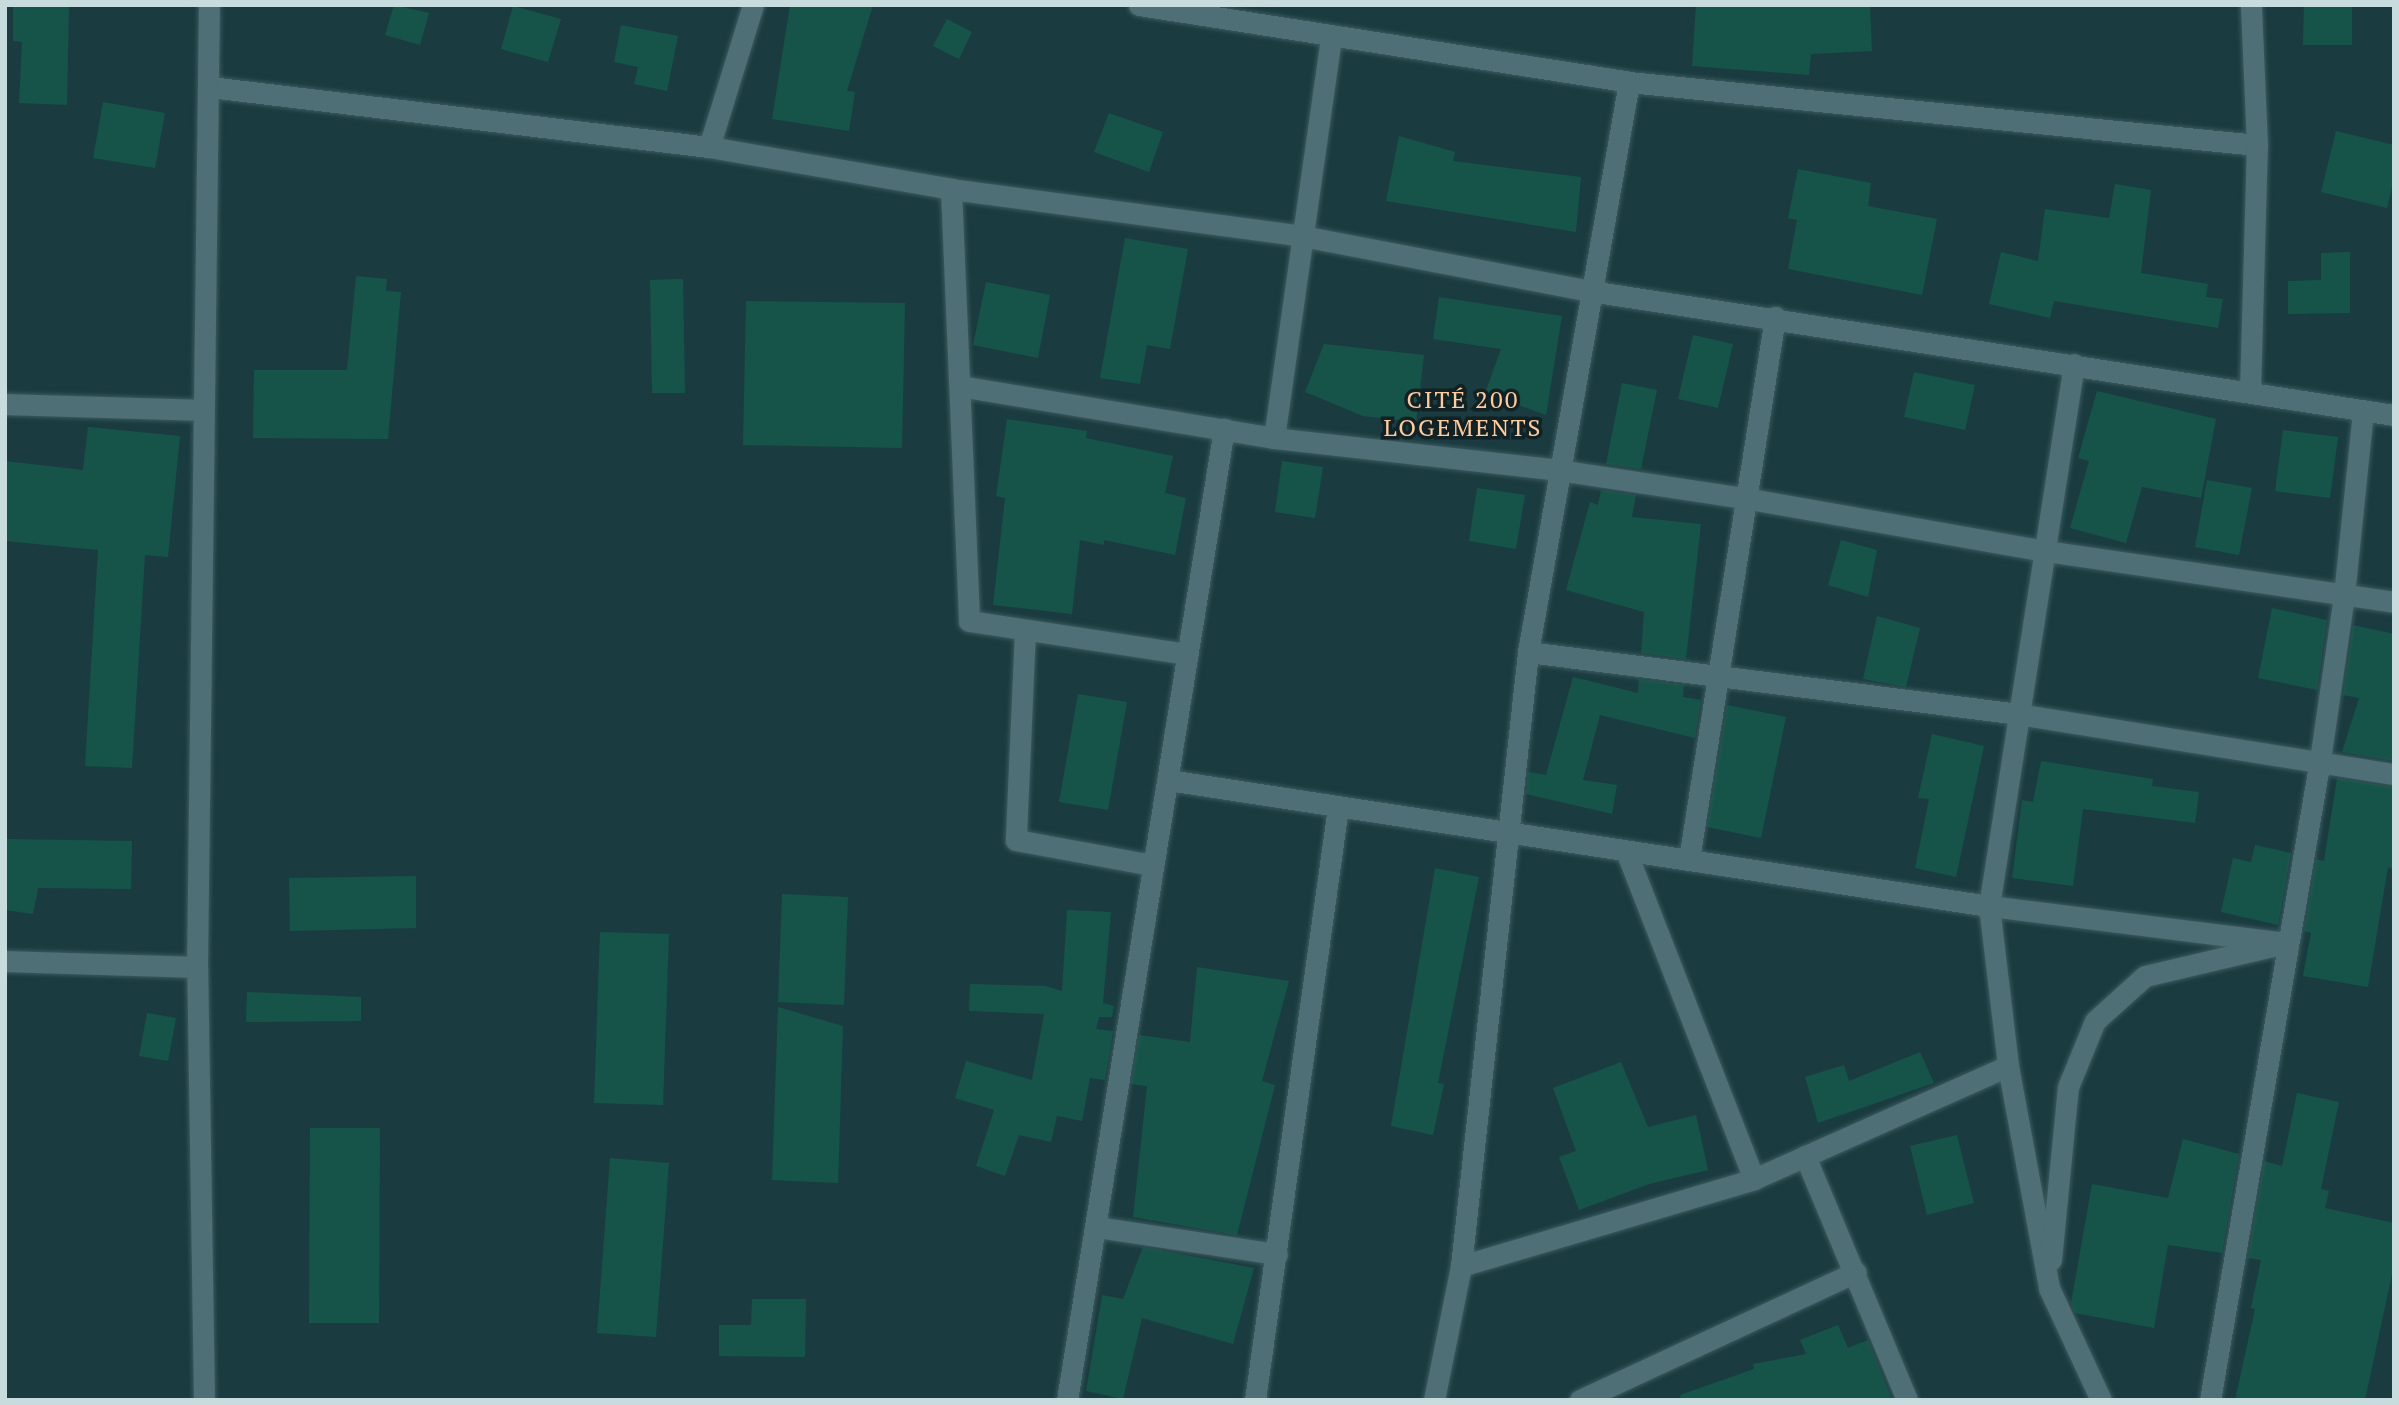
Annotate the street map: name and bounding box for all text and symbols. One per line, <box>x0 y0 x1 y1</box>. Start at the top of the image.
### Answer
district label: CITÉ 200 LOGEMENTS <box>1385 386 1541 442</box>

